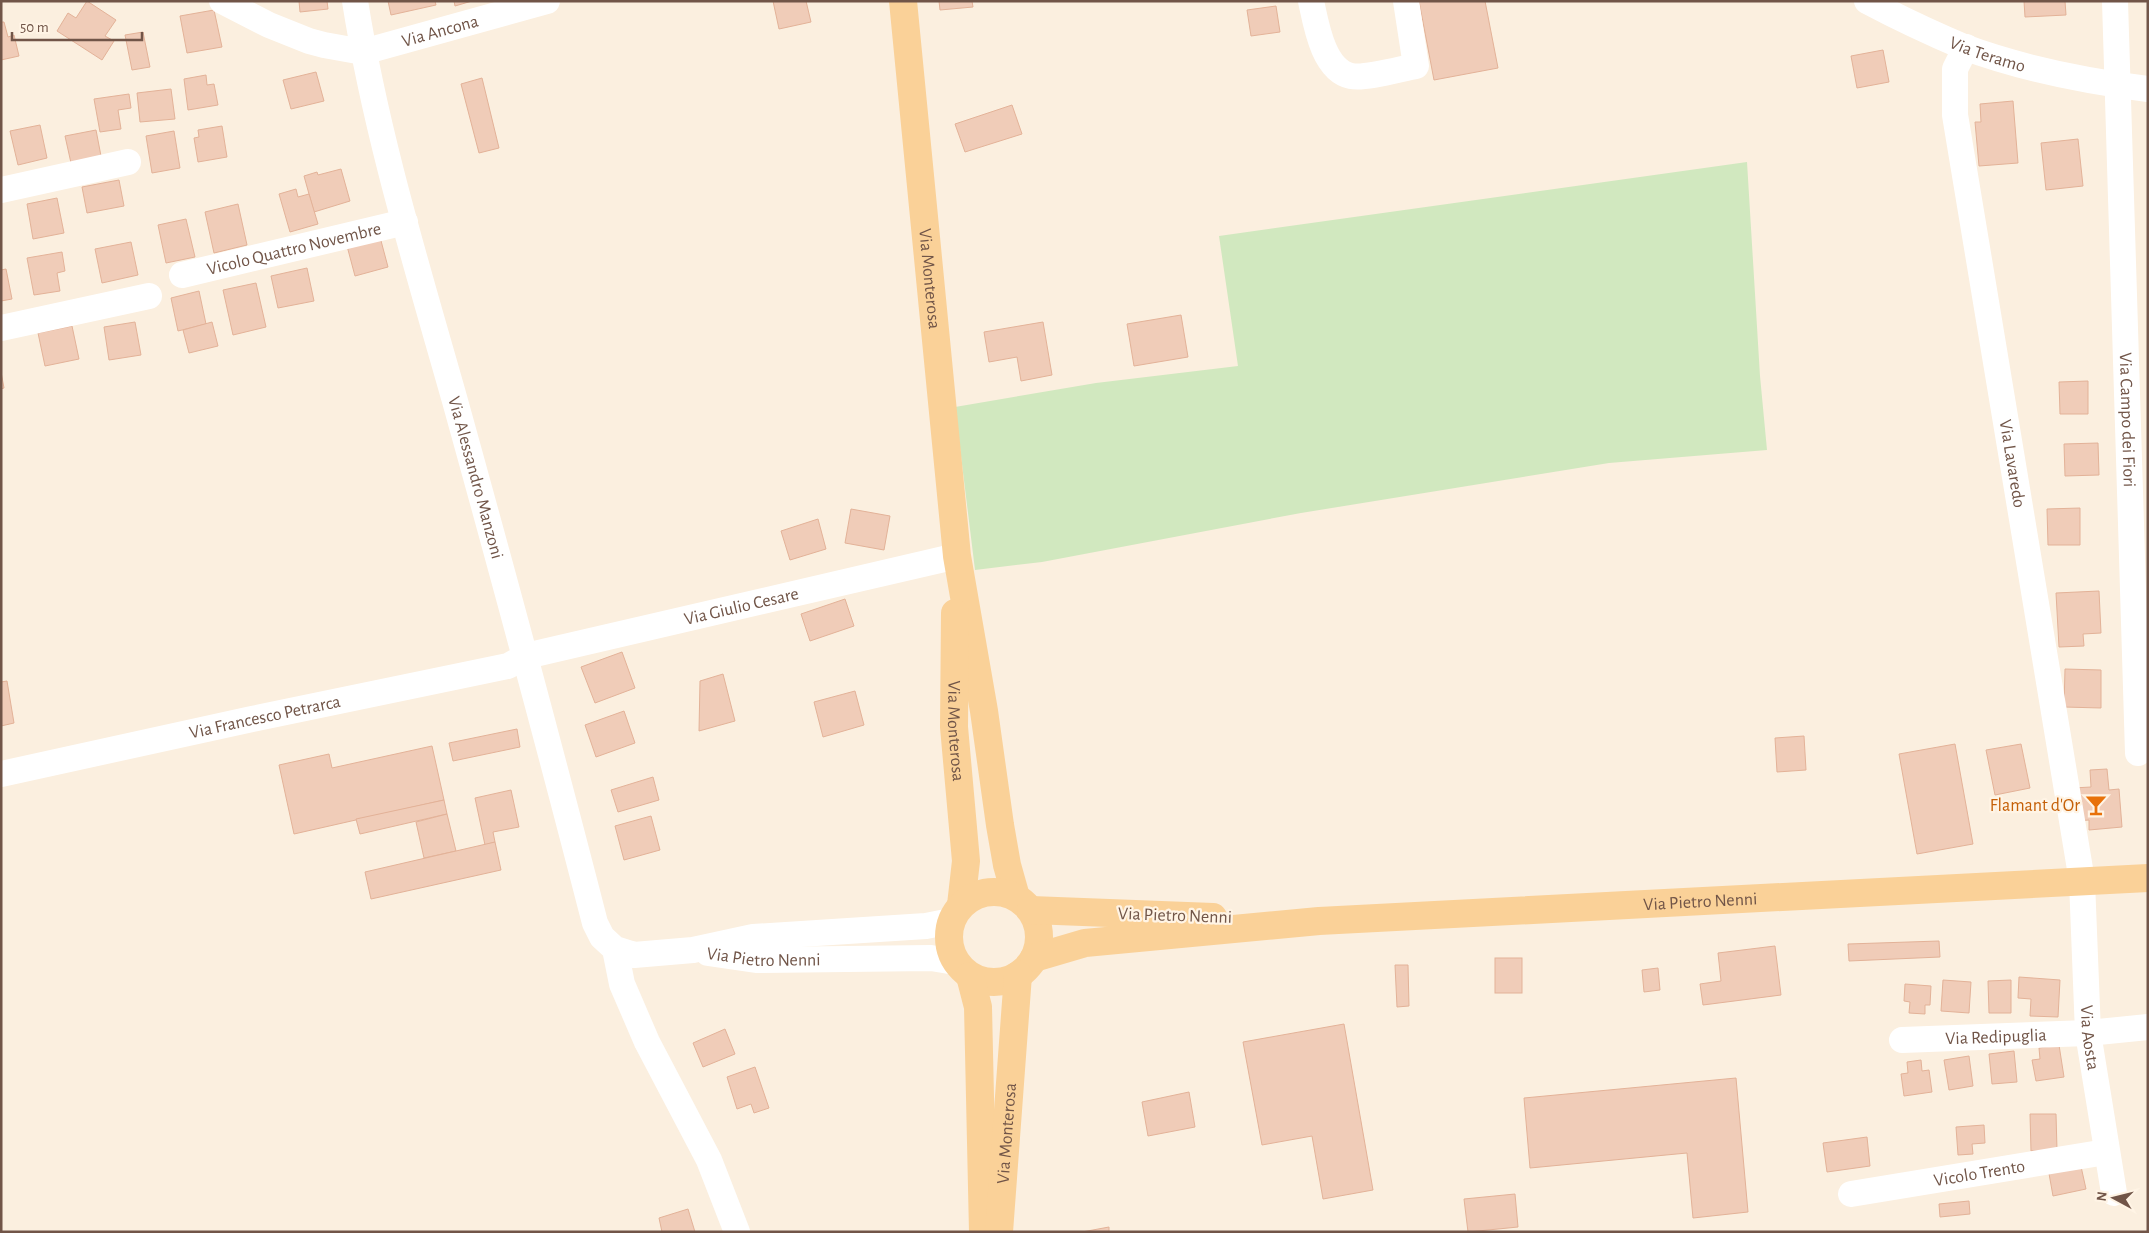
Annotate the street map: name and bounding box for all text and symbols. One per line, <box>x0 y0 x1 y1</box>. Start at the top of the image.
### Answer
scale bar <box>12 10 142 42</box>
street label: Via Ancona <box>400 12 481 51</box>
text: 50 m <box>20 20 49 35</box>
street label: Via Teramo <box>1946 34 2027 76</box>
street label: Vicolo Quattro Novembre <box>205 220 383 279</box>
street label: Via Monterosa <box>915 228 943 330</box>
street label: Via Campo dei Fiori <box>2116 352 2138 487</box>
street label: Via Alessandro Manzoni <box>444 395 506 561</box>
street label: Via Lavaredo <box>1996 418 2028 509</box>
street label: Via Giulio Cesare <box>682 585 801 629</box>
street label: Via Monterosa <box>944 680 967 782</box>
street label: Via Francesco Petrarca <box>188 693 342 742</box>
bar icon: Flamant d'Or <box>2083 792 2109 818</box>
place label: Flamant d'Or <box>1990 797 2080 815</box>
street label: Via Pietro Nenni <box>1643 890 1758 914</box>
street label: Via Pietro Nenni <box>1118 905 1232 927</box>
street label: Via Pietro Nenni <box>705 945 821 970</box>
street label: Via Aosta <box>2077 1005 2102 1072</box>
street label: Via Redipuglia <box>1945 1027 2047 1048</box>
street label: Via Monterosa <box>995 1082 1020 1184</box>
street label: Vicolo Trento <box>1933 1157 2026 1190</box>
north arrow <box>2089 1173 2139 1223</box>
text: N <box>2095 1191 2110 1202</box>

